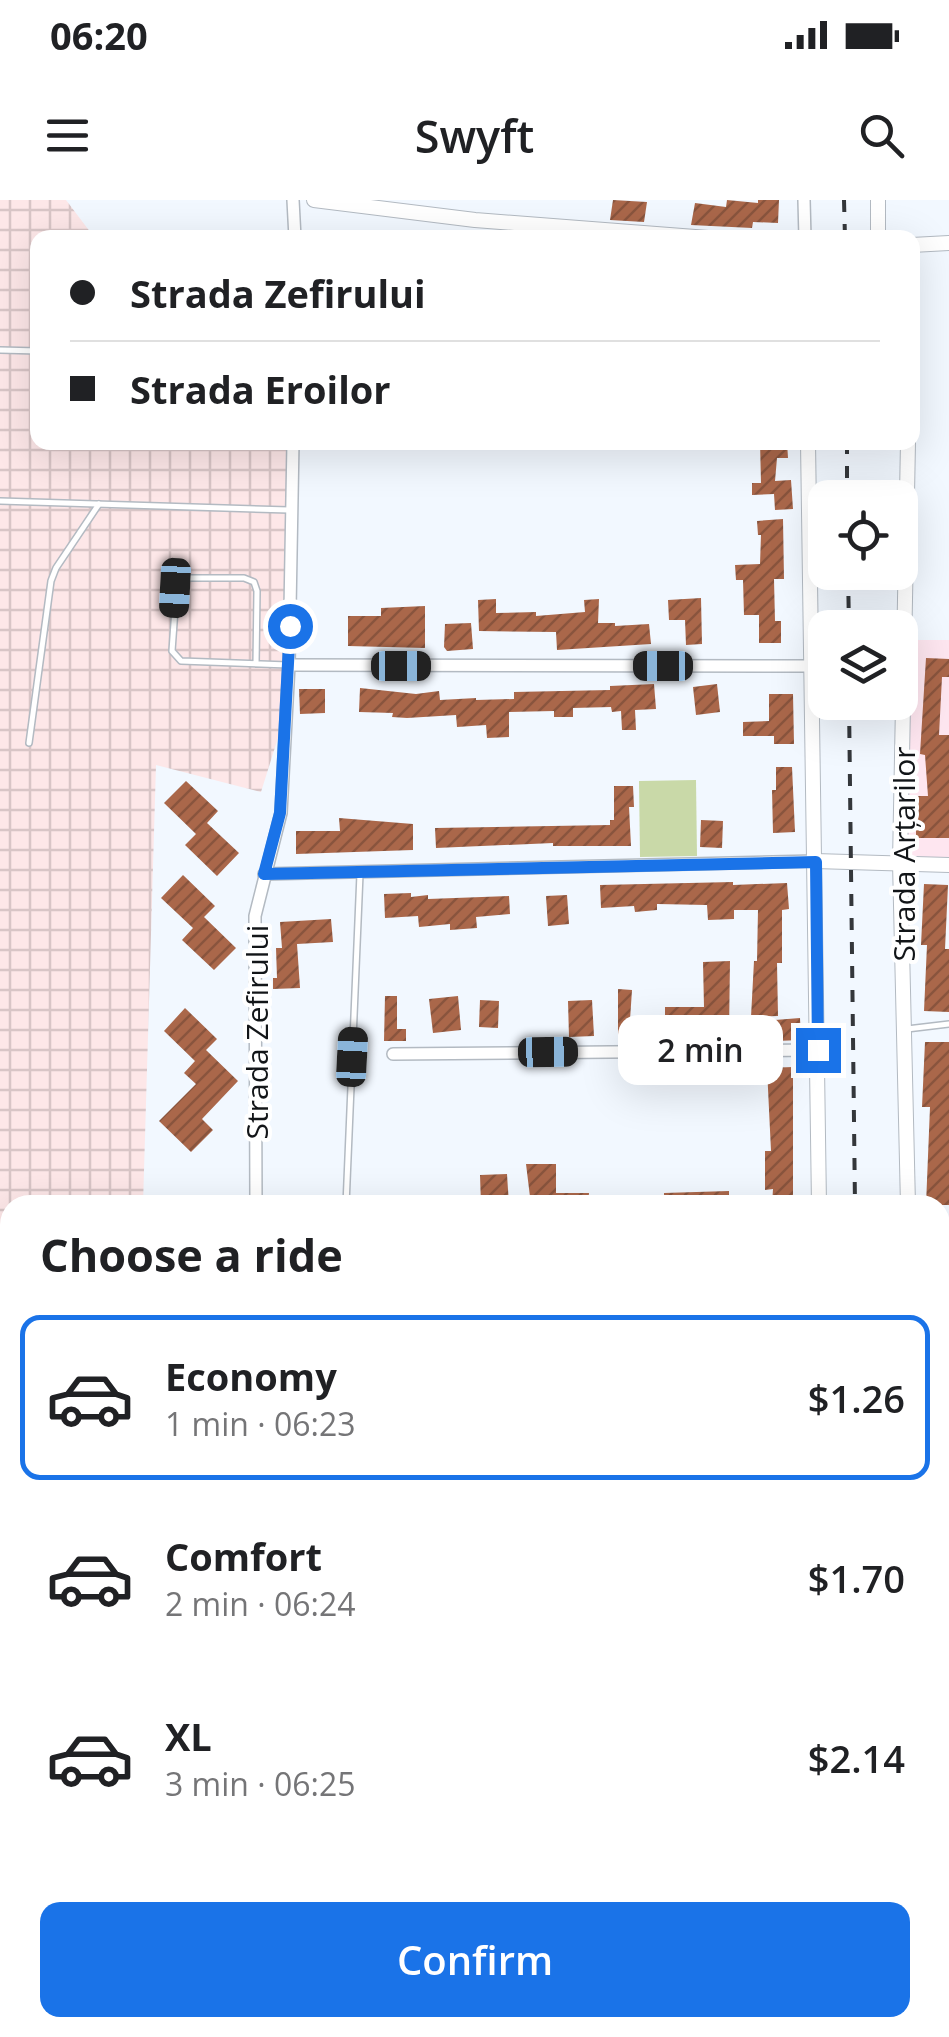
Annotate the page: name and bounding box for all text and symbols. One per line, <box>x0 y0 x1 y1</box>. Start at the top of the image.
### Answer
text: 06:20 <box>50 9 148 61</box>
text: Swyft <box>415 105 534 166</box>
icon: menu <box>40 108 95 163</box>
icon: search <box>854 108 909 163</box>
text: Strada Zefirului <box>130 267 426 319</box>
text: Strada Eroilor <box>130 363 391 415</box>
map controls <box>808 480 918 720</box>
button: locate <box>808 480 918 590</box>
car <box>158 557 192 619</box>
route start <box>268 604 313 649</box>
button: layers <box>808 610 918 720</box>
car <box>371 651 431 681</box>
car <box>633 651 693 681</box>
street label: Strada Arțarilor <box>883 746 924 962</box>
street label: Strada Zefirului <box>236 925 277 1139</box>
callout: 2 min <box>618 1015 783 1085</box>
car <box>335 1026 369 1088</box>
text: 2 min <box>657 1028 744 1071</box>
route end <box>796 1028 841 1073</box>
car <box>518 1036 578 1068</box>
text: Choose a ride <box>40 1224 343 1285</box>
text: Economy <box>165 1350 337 1402</box>
icon: car <box>45 1353 135 1443</box>
text: $1.26 <box>808 1372 905 1424</box>
text: 1 min · 06:23 <box>165 1402 356 1445</box>
text: Comfort <box>165 1530 322 1582</box>
icon: car <box>45 1533 135 1623</box>
text: $1.70 <box>808 1552 905 1604</box>
text: 2 min · 06:24 <box>165 1582 356 1625</box>
text: XL <box>165 1710 212 1762</box>
icon: car <box>45 1713 135 1803</box>
text: $2.14 <box>808 1732 905 1784</box>
text: 3 min · 06:25 <box>165 1762 356 1805</box>
button: Confirm <box>40 1902 910 2017</box>

